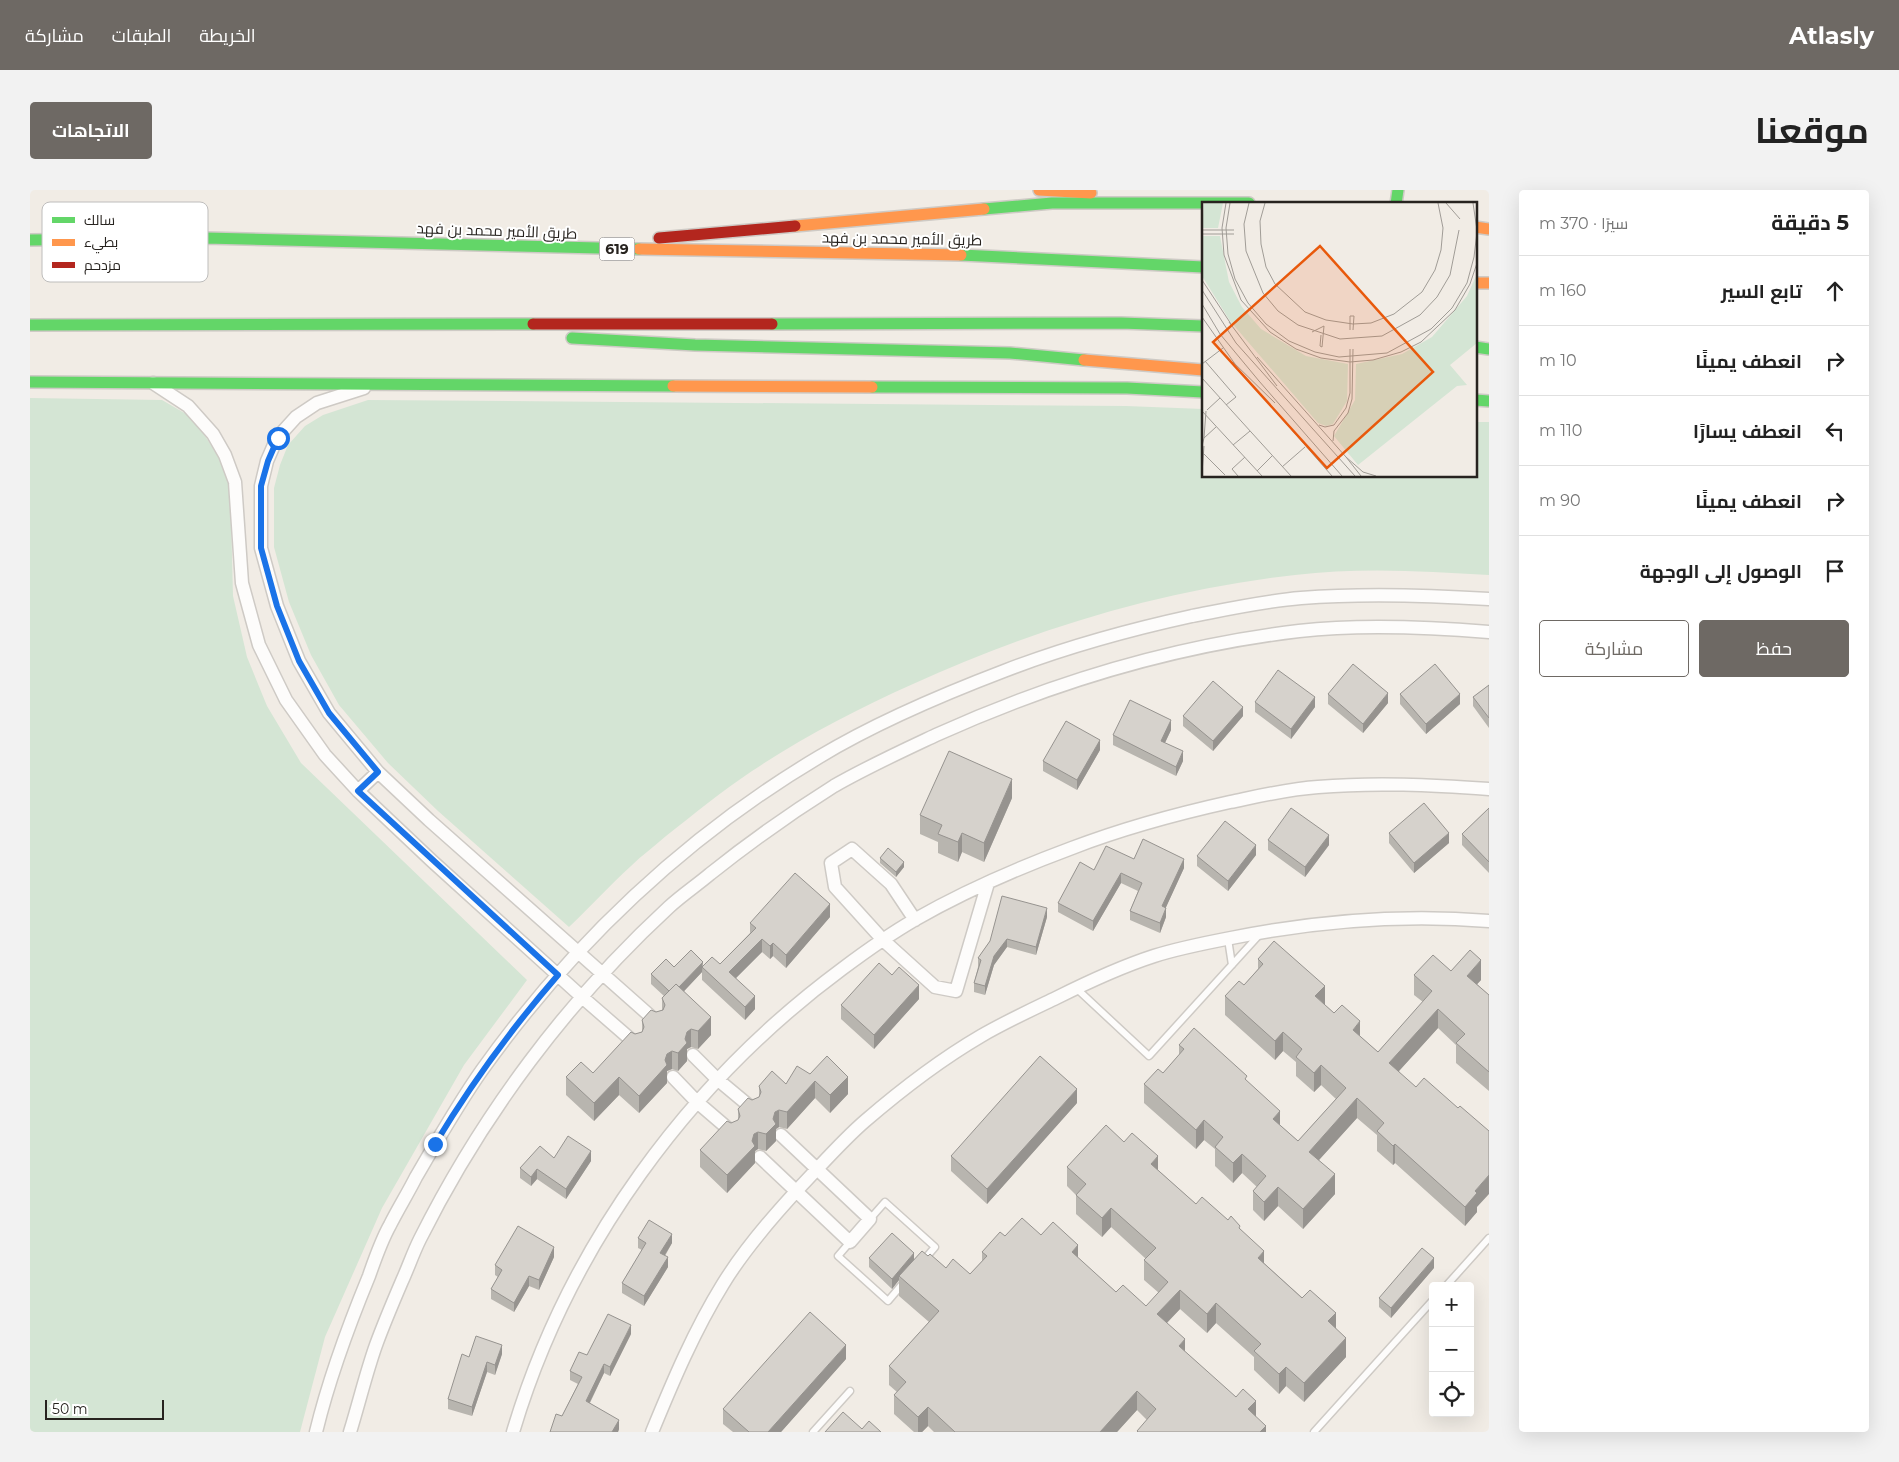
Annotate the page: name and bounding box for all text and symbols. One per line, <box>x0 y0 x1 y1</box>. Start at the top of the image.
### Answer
text: Atlasly <box>1789 21 1874 50</box>
text: مشاركة <box>25 25 84 47</box>
text: الطبقات <box>112 25 171 47</box>
text: الخريطة <box>199 25 256 47</box>
button: الاتجاهات <box>30 102 152 159</box>
text: موقعنا <box>1755 109 1869 152</box>
legend <box>42 202 208 282</box>
inset map <box>1202 202 1476 478</box>
text: 5 دقيقة <box>1771 210 1849 235</box>
text: سالك <box>84 211 115 229</box>
text: سيرًا · 370 m <box>1539 214 1628 233</box>
street label: طريق الأمير محمد بن فهد <box>416 218 578 244</box>
street label: طريق الأمير محمد بن فهد <box>822 228 982 250</box>
text: بطيء <box>84 233 118 254</box>
road number: 619 <box>600 238 634 260</box>
text: مزدحم <box>84 256 121 275</box>
icon: ahead <box>1821 277 1849 305</box>
text: تابع السير <box>1721 280 1802 303</box>
text: 160 m <box>1539 281 1586 300</box>
icon: right <box>1821 347 1849 375</box>
text: انعطف يمينًا <box>1695 350 1802 373</box>
text: 10 m <box>1539 351 1577 370</box>
icon: left <box>1821 417 1849 445</box>
text: انعطف يسارًا <box>1693 420 1802 443</box>
text: 110 m <box>1539 421 1582 440</box>
route start <box>267 427 290 450</box>
icon: right <box>1821 487 1849 515</box>
text: انعطف يمينًا <box>1695 490 1802 513</box>
text: 90 m <box>1539 491 1581 510</box>
icon: arrive <box>1821 557 1849 585</box>
text: الوصول إلى الوجهة <box>1640 560 1802 583</box>
button: مشاركة <box>1539 620 1689 677</box>
button: حفظ <box>1699 620 1849 677</box>
route end <box>424 1133 447 1156</box>
map controls <box>1429 1282 1474 1417</box>
button: + <box>1429 1282 1474 1327</box>
button: − <box>1429 1327 1474 1372</box>
button: locate <box>1429 1372 1474 1417</box>
scale bar <box>45 1397 164 1420</box>
text: 50 m <box>52 1400 88 1418</box>

